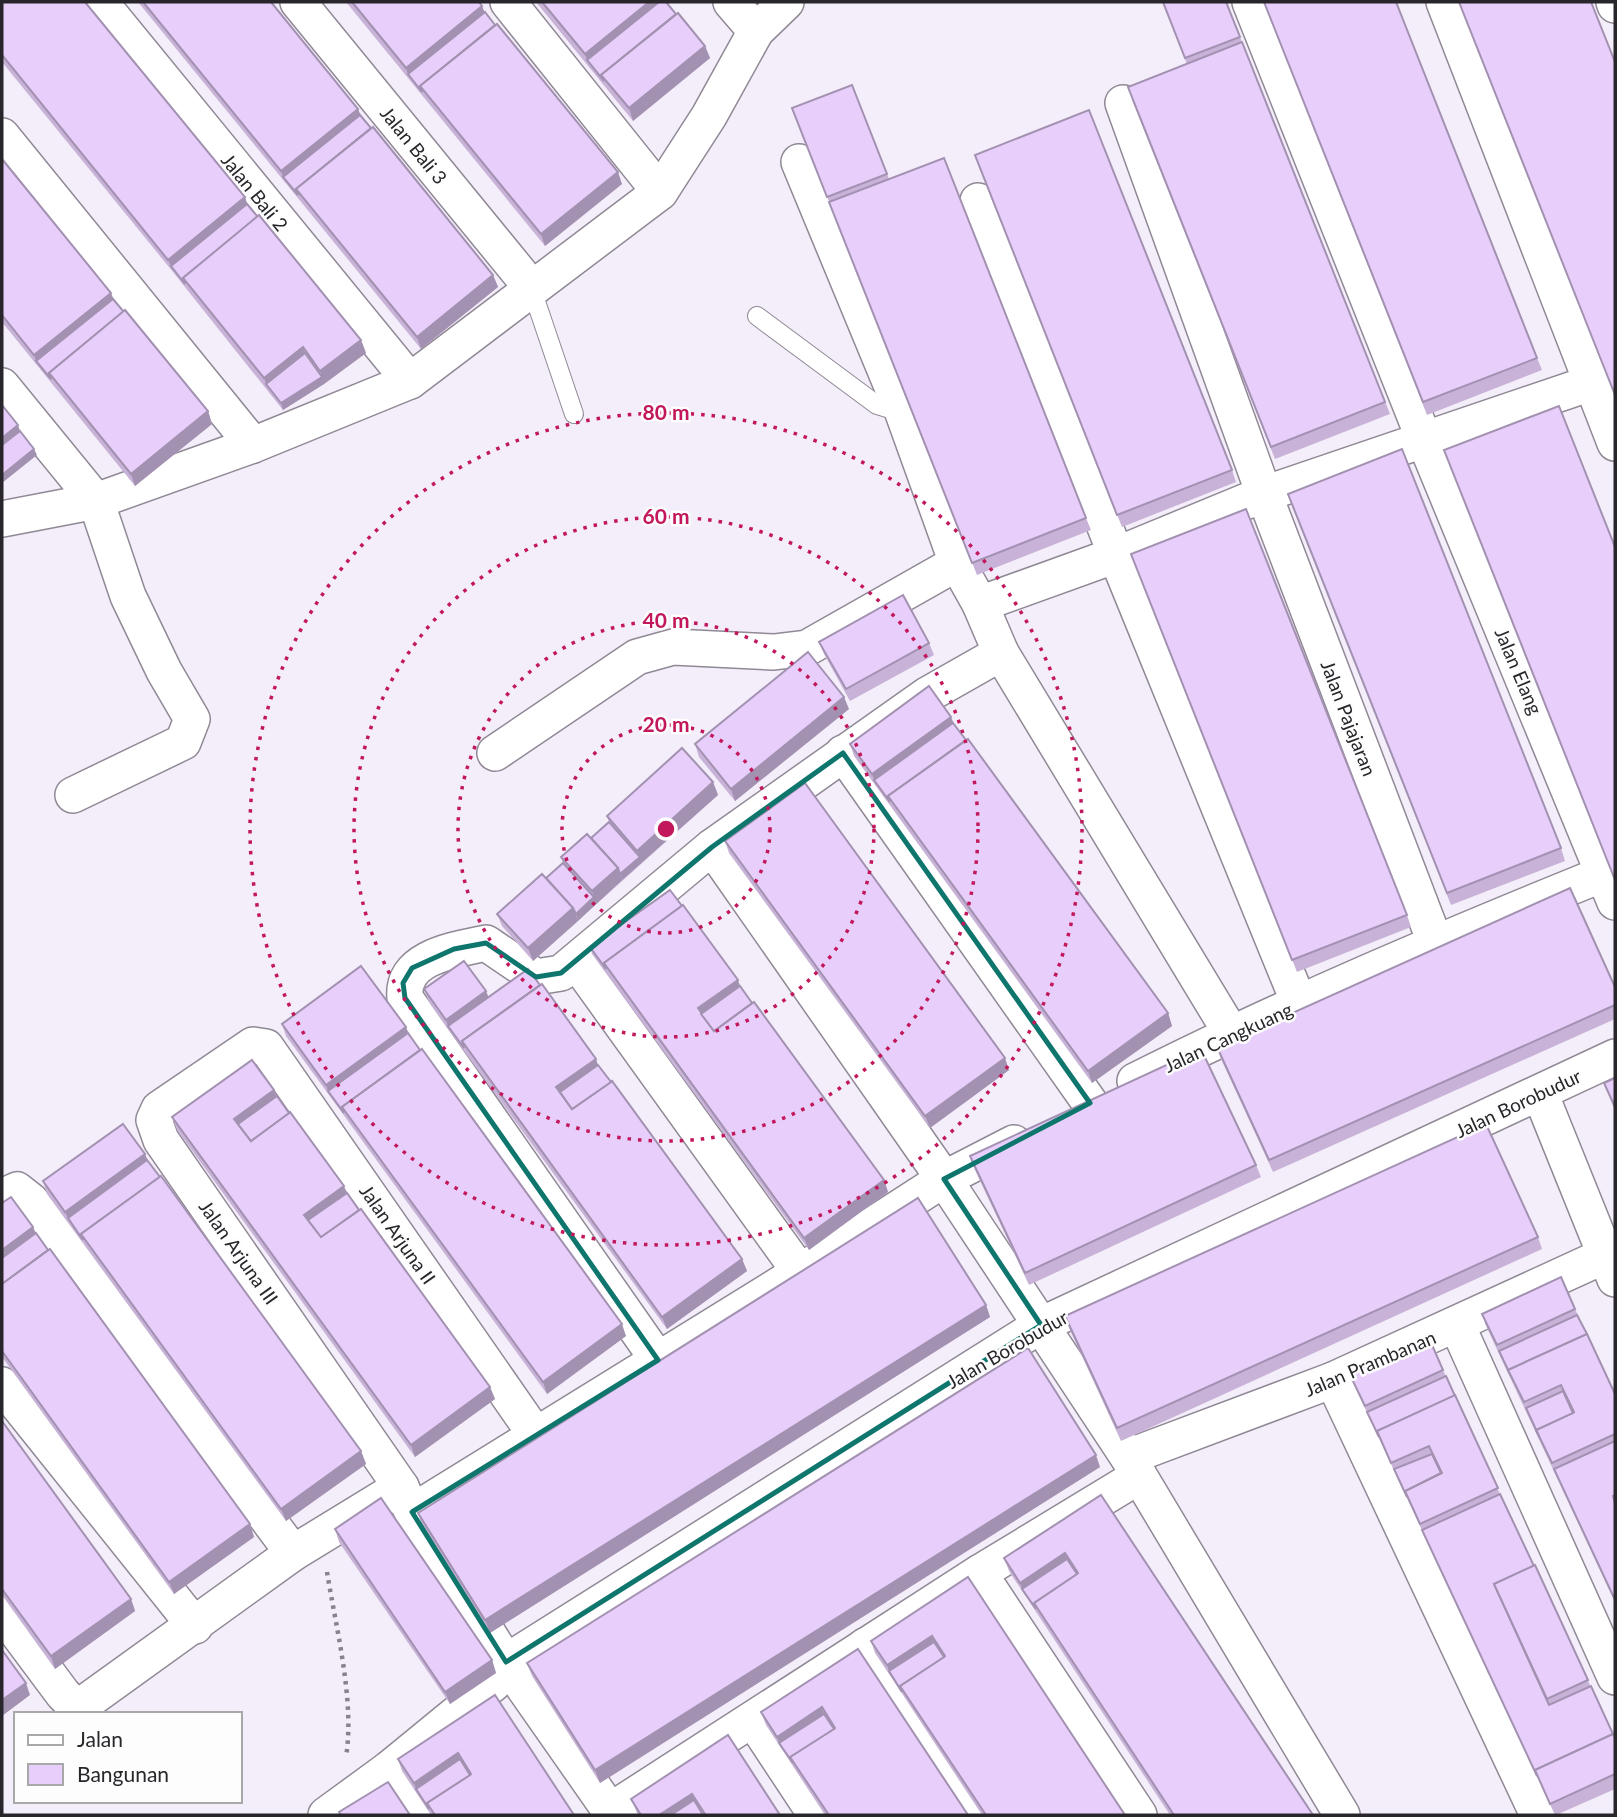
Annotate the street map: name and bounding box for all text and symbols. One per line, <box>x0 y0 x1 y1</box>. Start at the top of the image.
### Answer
street label: Jalan Bali 3 <box>376 102 452 188</box>
street label: Jalan Bali 2 <box>217 149 293 235</box>
text: 80 m <box>642 399 690 424</box>
text: 60 m <box>642 503 690 528</box>
text: 40 m <box>642 607 690 632</box>
street label: Jalan Elang <box>1490 624 1548 718</box>
street label: Jalan Pajajaran <box>1316 657 1382 779</box>
text: 20 m <box>642 711 690 736</box>
centre of rings <box>654 817 678 841</box>
street label: Jalan Cangkuang <box>1160 997 1296 1077</box>
street label: Jalan Borobudur <box>1451 1064 1585 1142</box>
street label: Jalan Arjuna II <box>355 1180 441 1288</box>
street label: Jalan Arjuna III <box>195 1196 283 1308</box>
street label: Jalan Borobudur <box>942 1305 1072 1393</box>
street label: Jalan Prambanan <box>1301 1325 1439 1401</box>
legend <box>14 1712 242 1803</box>
text: Jalan <box>77 1726 123 1751</box>
text: Bangunan <box>77 1761 169 1786</box>

